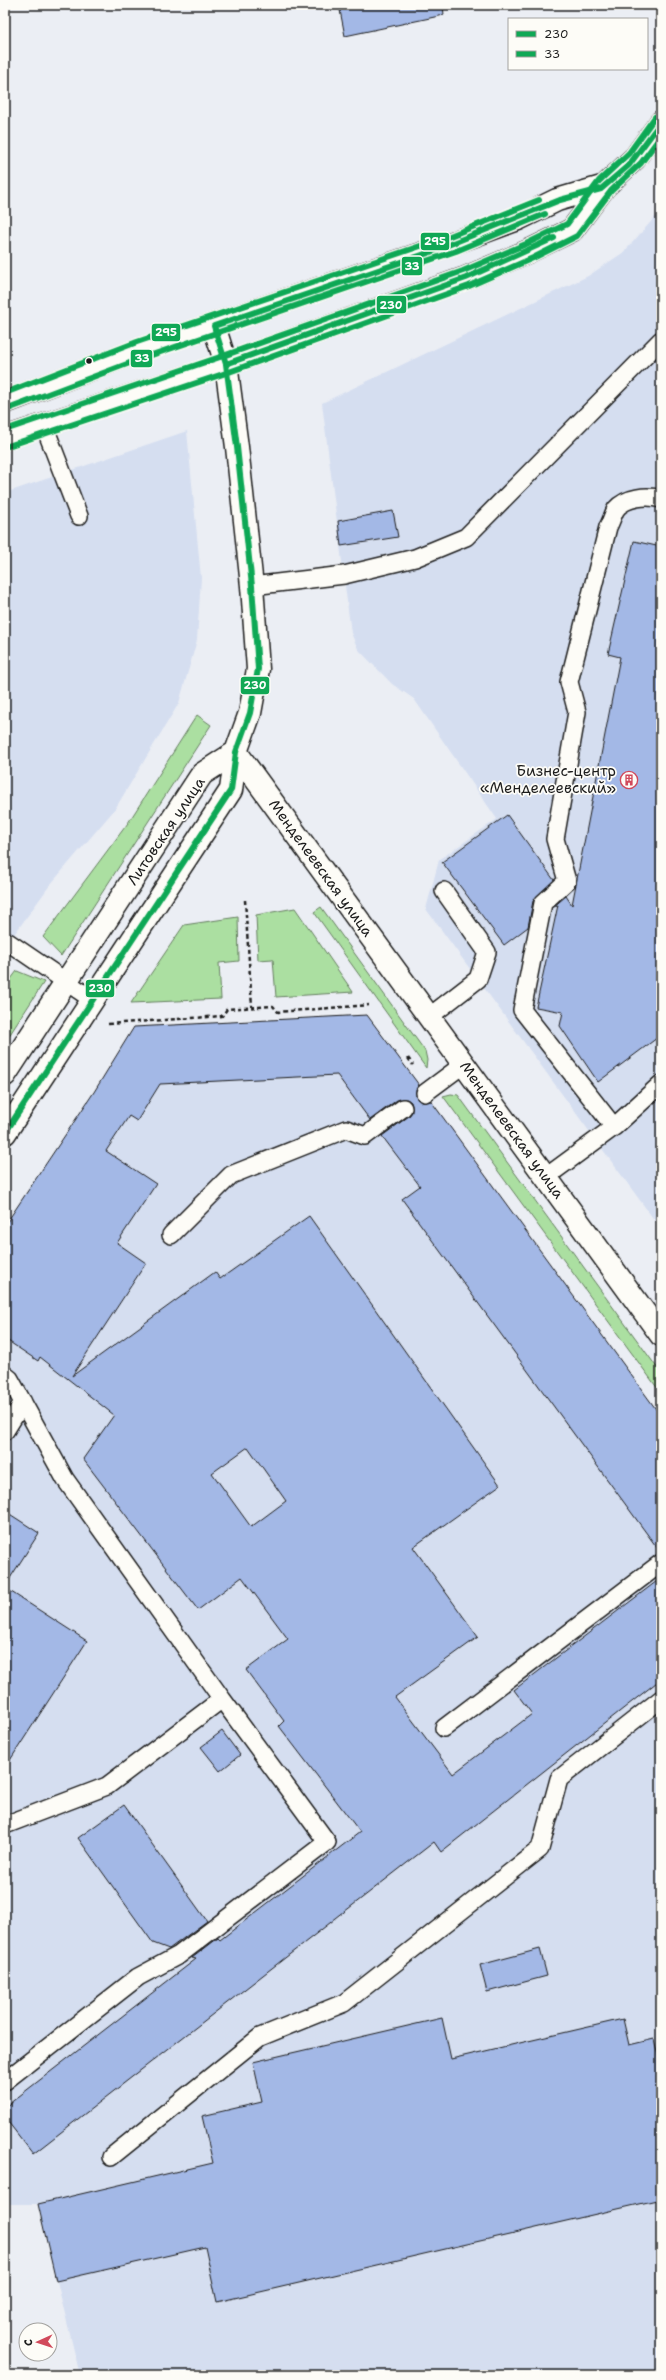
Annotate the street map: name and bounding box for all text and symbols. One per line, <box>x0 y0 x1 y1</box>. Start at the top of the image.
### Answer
legend <box>508 18 648 70</box>
text: 230 <box>544 26 568 42</box>
text: 33 <box>544 46 560 62</box>
line badge: 295 <box>420 232 450 251</box>
text: 295 <box>424 234 446 249</box>
line badge: 33 <box>401 256 423 276</box>
text: 33 <box>404 259 420 274</box>
line badge: 230 <box>376 295 407 314</box>
text: 230 <box>380 298 403 313</box>
line badge: 295 <box>151 323 181 342</box>
text: 295 <box>155 325 177 340</box>
line badge: 33 <box>130 349 153 368</box>
text: 33 <box>134 351 150 366</box>
unlabelled marker <box>84 356 94 366</box>
line badge: 230 <box>240 676 270 695</box>
text: 230 <box>244 678 267 693</box>
place label: Бизнес-центр «Менделеевский» <box>480 761 616 798</box>
building icon: Бизнес-центр «Менделеевский» <box>619 770 639 790</box>
street label: Литовская улица <box>122 773 210 889</box>
street label: Менделеевская улица <box>264 795 378 941</box>
line badge: 230 <box>85 979 115 998</box>
text: 230 <box>89 981 112 996</box>
street label: Менделеевская улица <box>455 1057 569 1203</box>
north arrow <box>18 2322 58 2362</box>
text: С <box>21 2338 36 2346</box>

